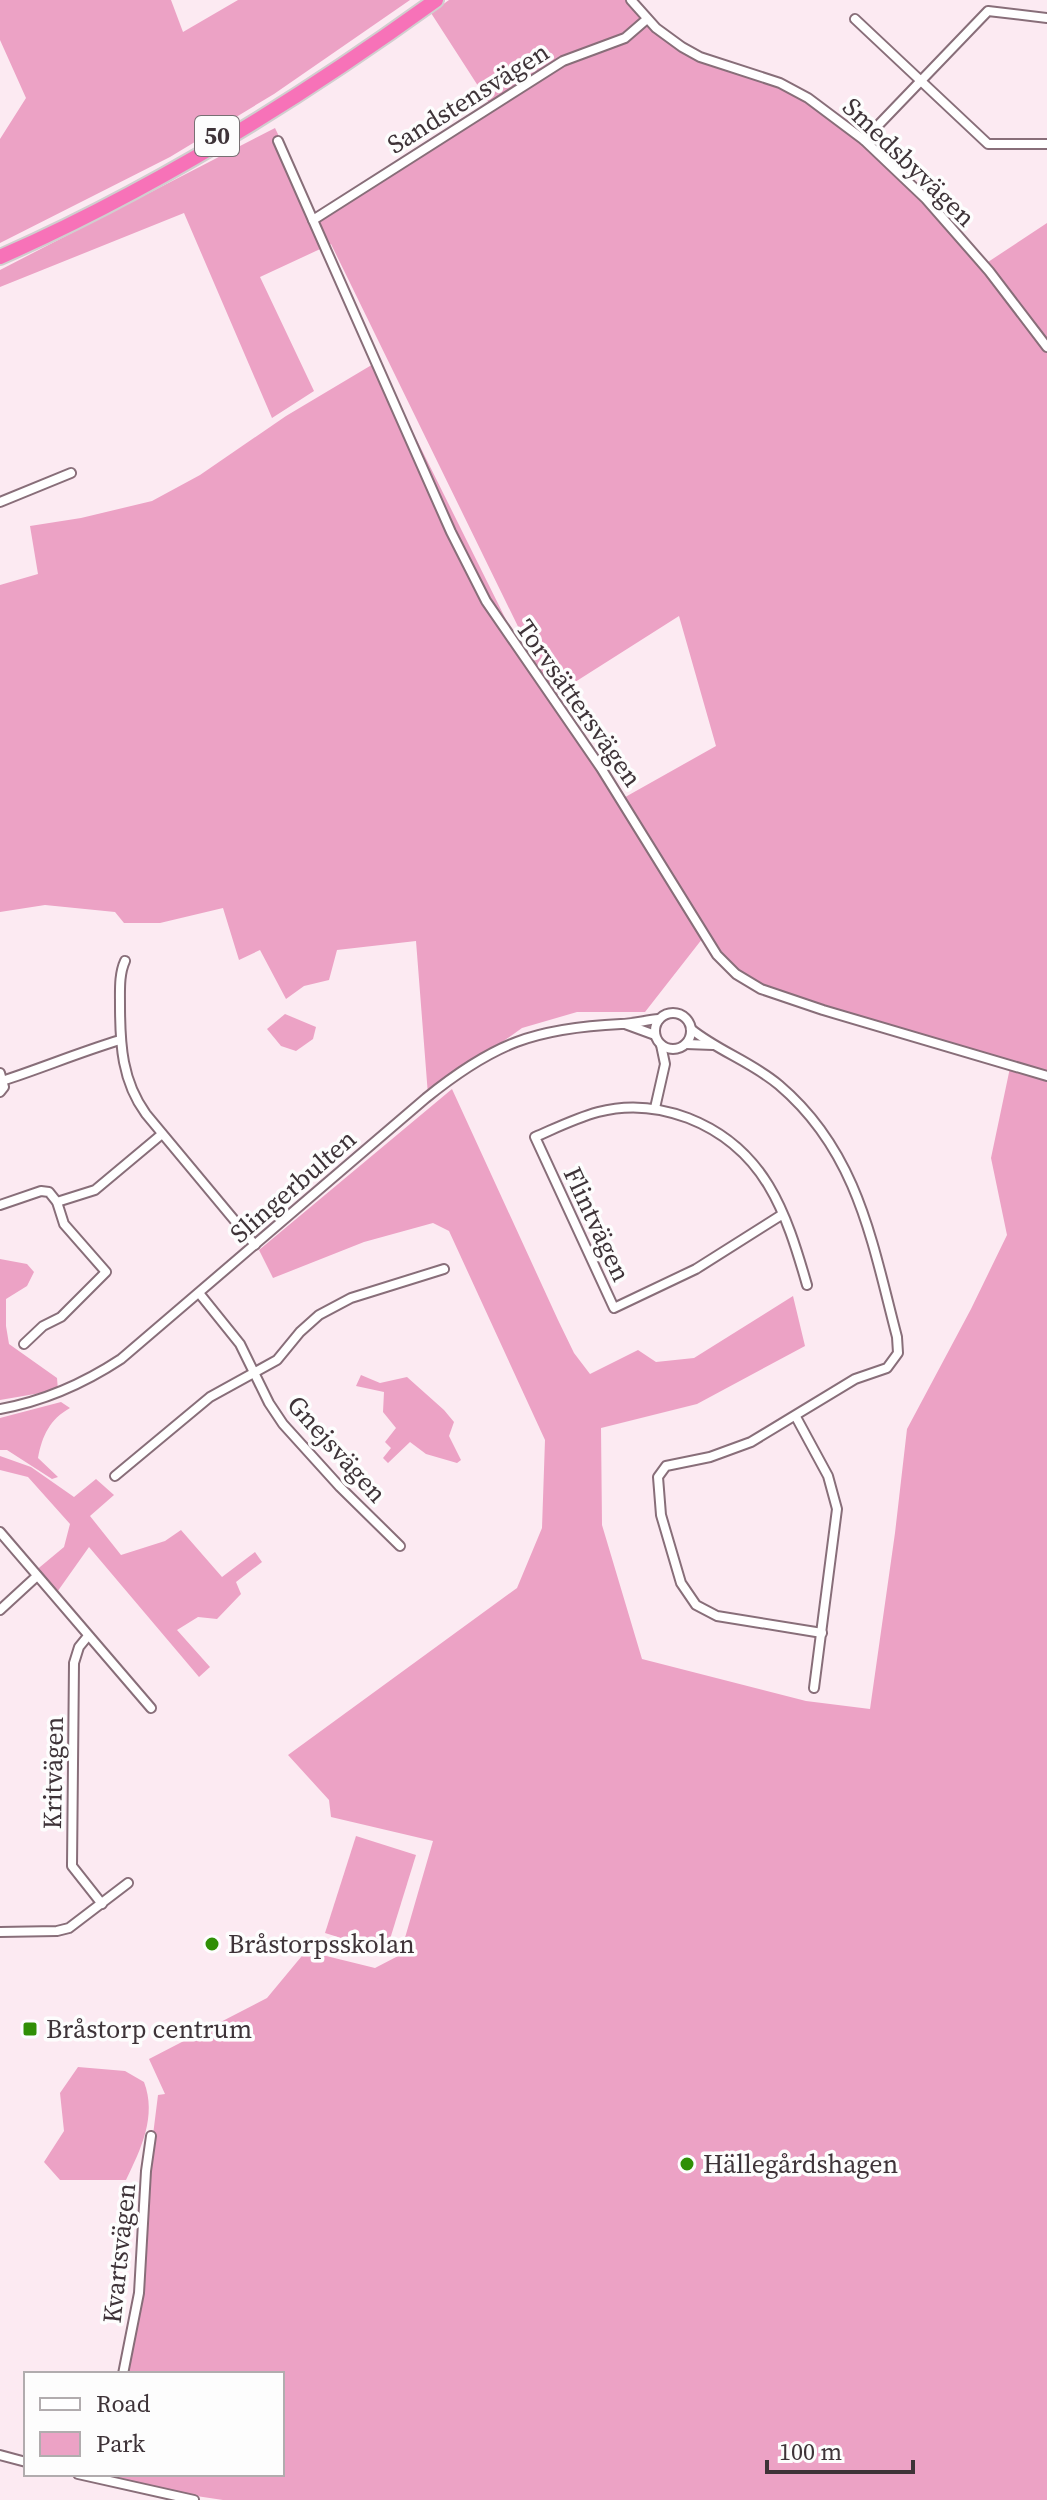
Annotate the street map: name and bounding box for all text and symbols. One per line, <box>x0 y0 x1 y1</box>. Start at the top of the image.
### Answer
street label: Sandstensvägen <box>380 34 556 162</box>
street label: Smedsbyvägen <box>835 89 983 235</box>
road number: 50 <box>195 116 239 156</box>
street label: Torvsättersvägen <box>508 612 650 794</box>
street label: Slingerbulten <box>222 1121 364 1251</box>
street label: Flintvägen <box>555 1161 639 1287</box>
street label: Gnejsvägen <box>279 1387 395 1511</box>
street label: Kritvägen <box>34 1716 72 1830</box>
place label: Bråstorpsskolan <box>228 1926 415 1962</box>
marker: Bråstorpsskolan <box>203 1935 221 1953</box>
place label: Bråstorp centrum <box>46 2011 252 2047</box>
marker: Bråstorp centrum <box>21 2020 39 2038</box>
place label: Hällegårdshagen <box>703 2146 898 2182</box>
marker: Hällegårdshagen <box>678 2155 696 2173</box>
street label: Kvartsvägen <box>94 2181 144 2325</box>
legend <box>24 2372 284 2476</box>
text: Road <box>96 2387 151 2420</box>
scale bar <box>767 2424 913 2474</box>
text: Park <box>96 2427 146 2460</box>
text: 100 m <box>779 2435 842 2468</box>

